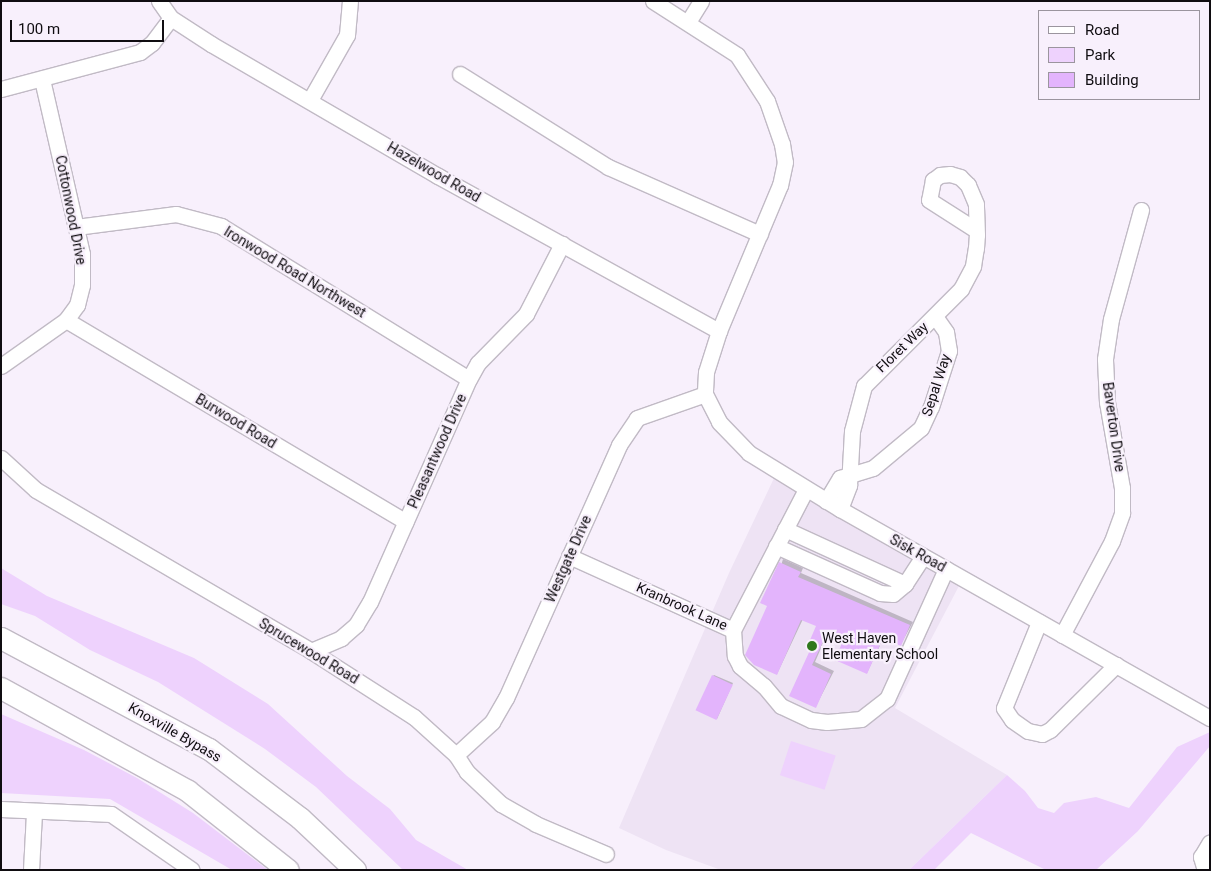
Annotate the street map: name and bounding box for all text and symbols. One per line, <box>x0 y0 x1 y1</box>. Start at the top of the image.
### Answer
scale bar <box>12 10 166 42</box>
legend <box>1038 10 1201 100</box>
text: 100 m <box>18 20 60 38</box>
text: Road <box>1085 21 1119 39</box>
text: Park <box>1085 46 1115 64</box>
text: Building <box>1085 71 1139 89</box>
street label: Hazelwood Road <box>384 138 484 206</box>
street label: Cottonwood Drive <box>52 154 90 266</box>
street label: Ironwood Road Northwest <box>221 223 369 321</box>
street label: Floret Way <box>873 318 931 376</box>
street label: Sepal Way <box>918 352 954 418</box>
street label: Baverton Drive <box>1099 381 1129 473</box>
street label: Burwood Road <box>193 390 279 452</box>
street label: Pleasantwood Drive <box>404 391 470 511</box>
street label: Westgate Drive <box>541 513 595 605</box>
street label: Sisk Road <box>887 531 949 575</box>
street label: Kranbrook Lane <box>634 578 730 634</box>
street label: Sprucewood Road <box>256 615 362 687</box>
place label: West Haven Elementary School <box>822 630 938 662</box>
marker: West Haven Elementary School <box>806 640 818 652</box>
street label: Knoxville Bypass <box>126 699 224 765</box>

